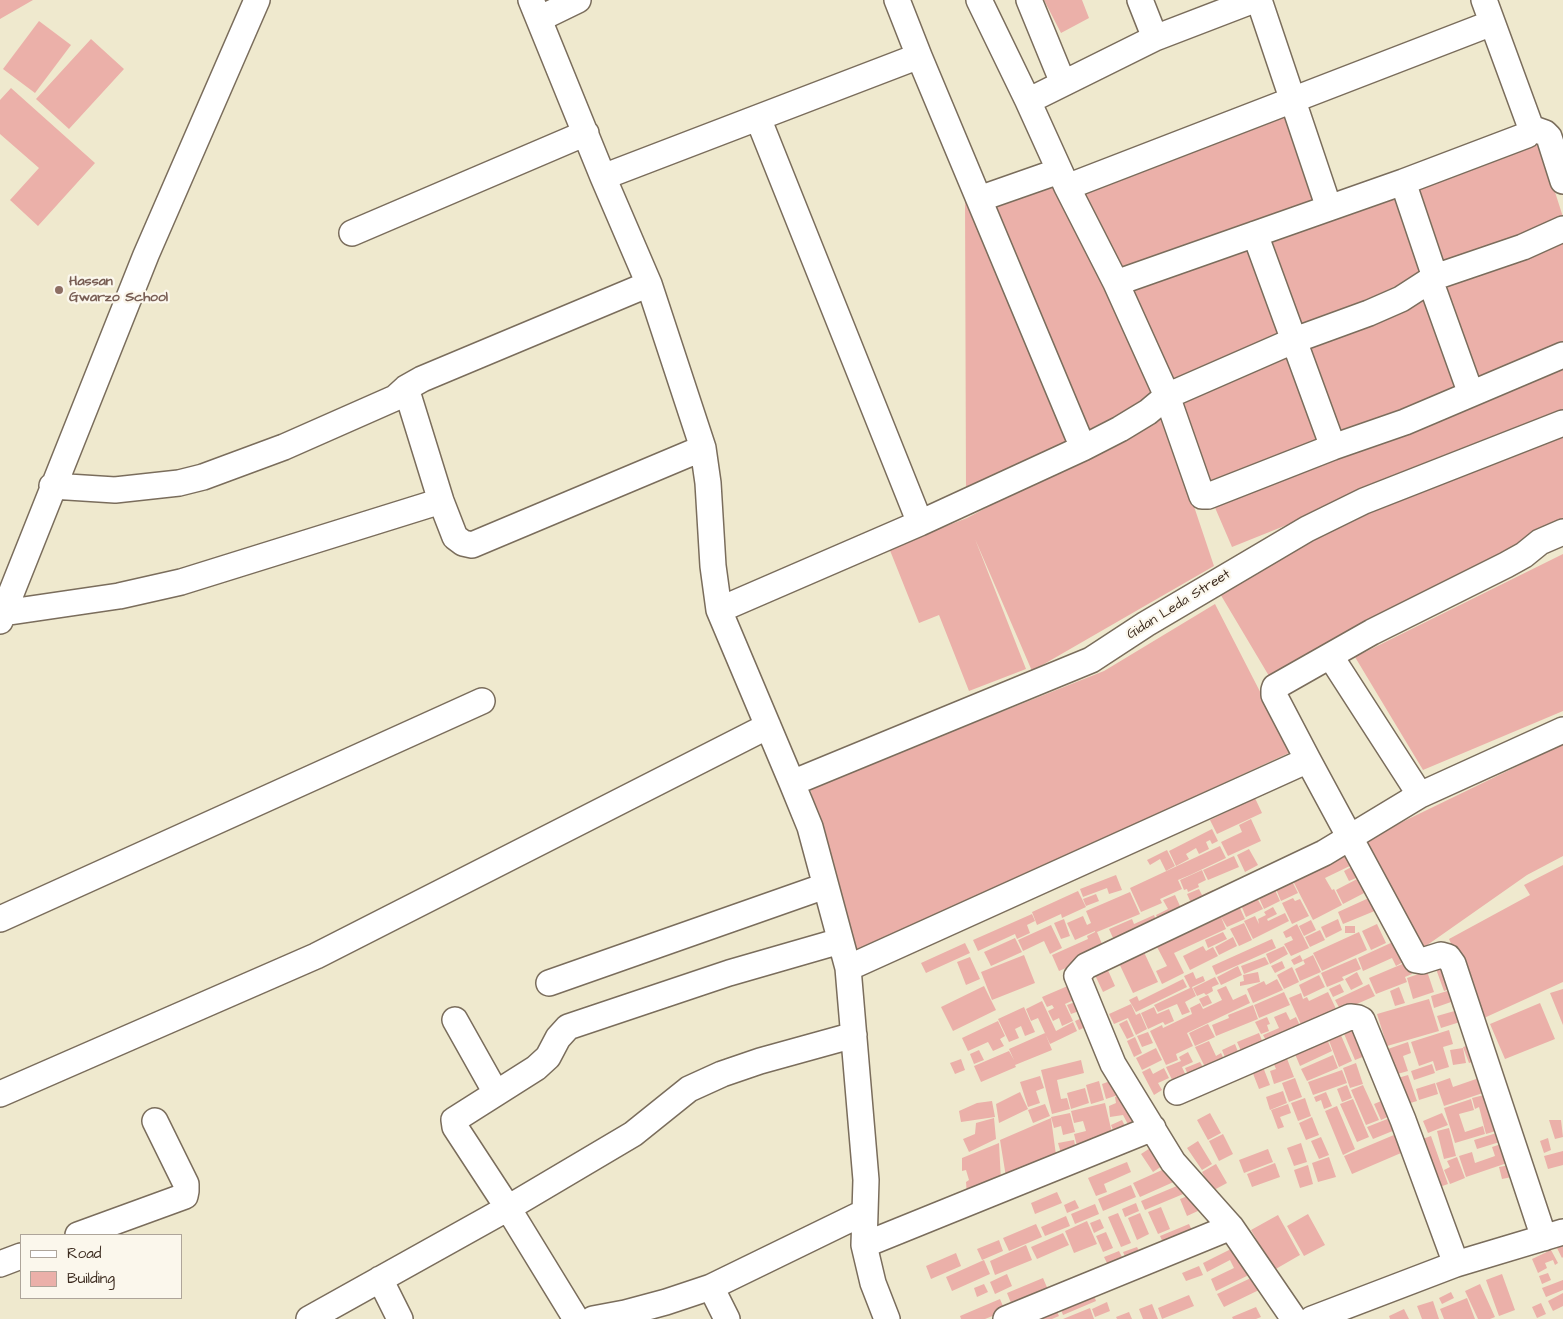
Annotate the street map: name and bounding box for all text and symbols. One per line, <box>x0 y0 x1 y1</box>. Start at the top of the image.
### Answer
place label: Hassan Gwarzo School <box>69 274 168 306</box>
marker: Hassan Gwarzo School <box>53 284 65 296</box>
street label: Gidan Leda Street <box>1124 566 1234 644</box>
legend <box>20 1234 182 1299</box>
text: Road <box>67 1243 101 1264</box>
text: Building <box>67 1268 115 1289</box>

